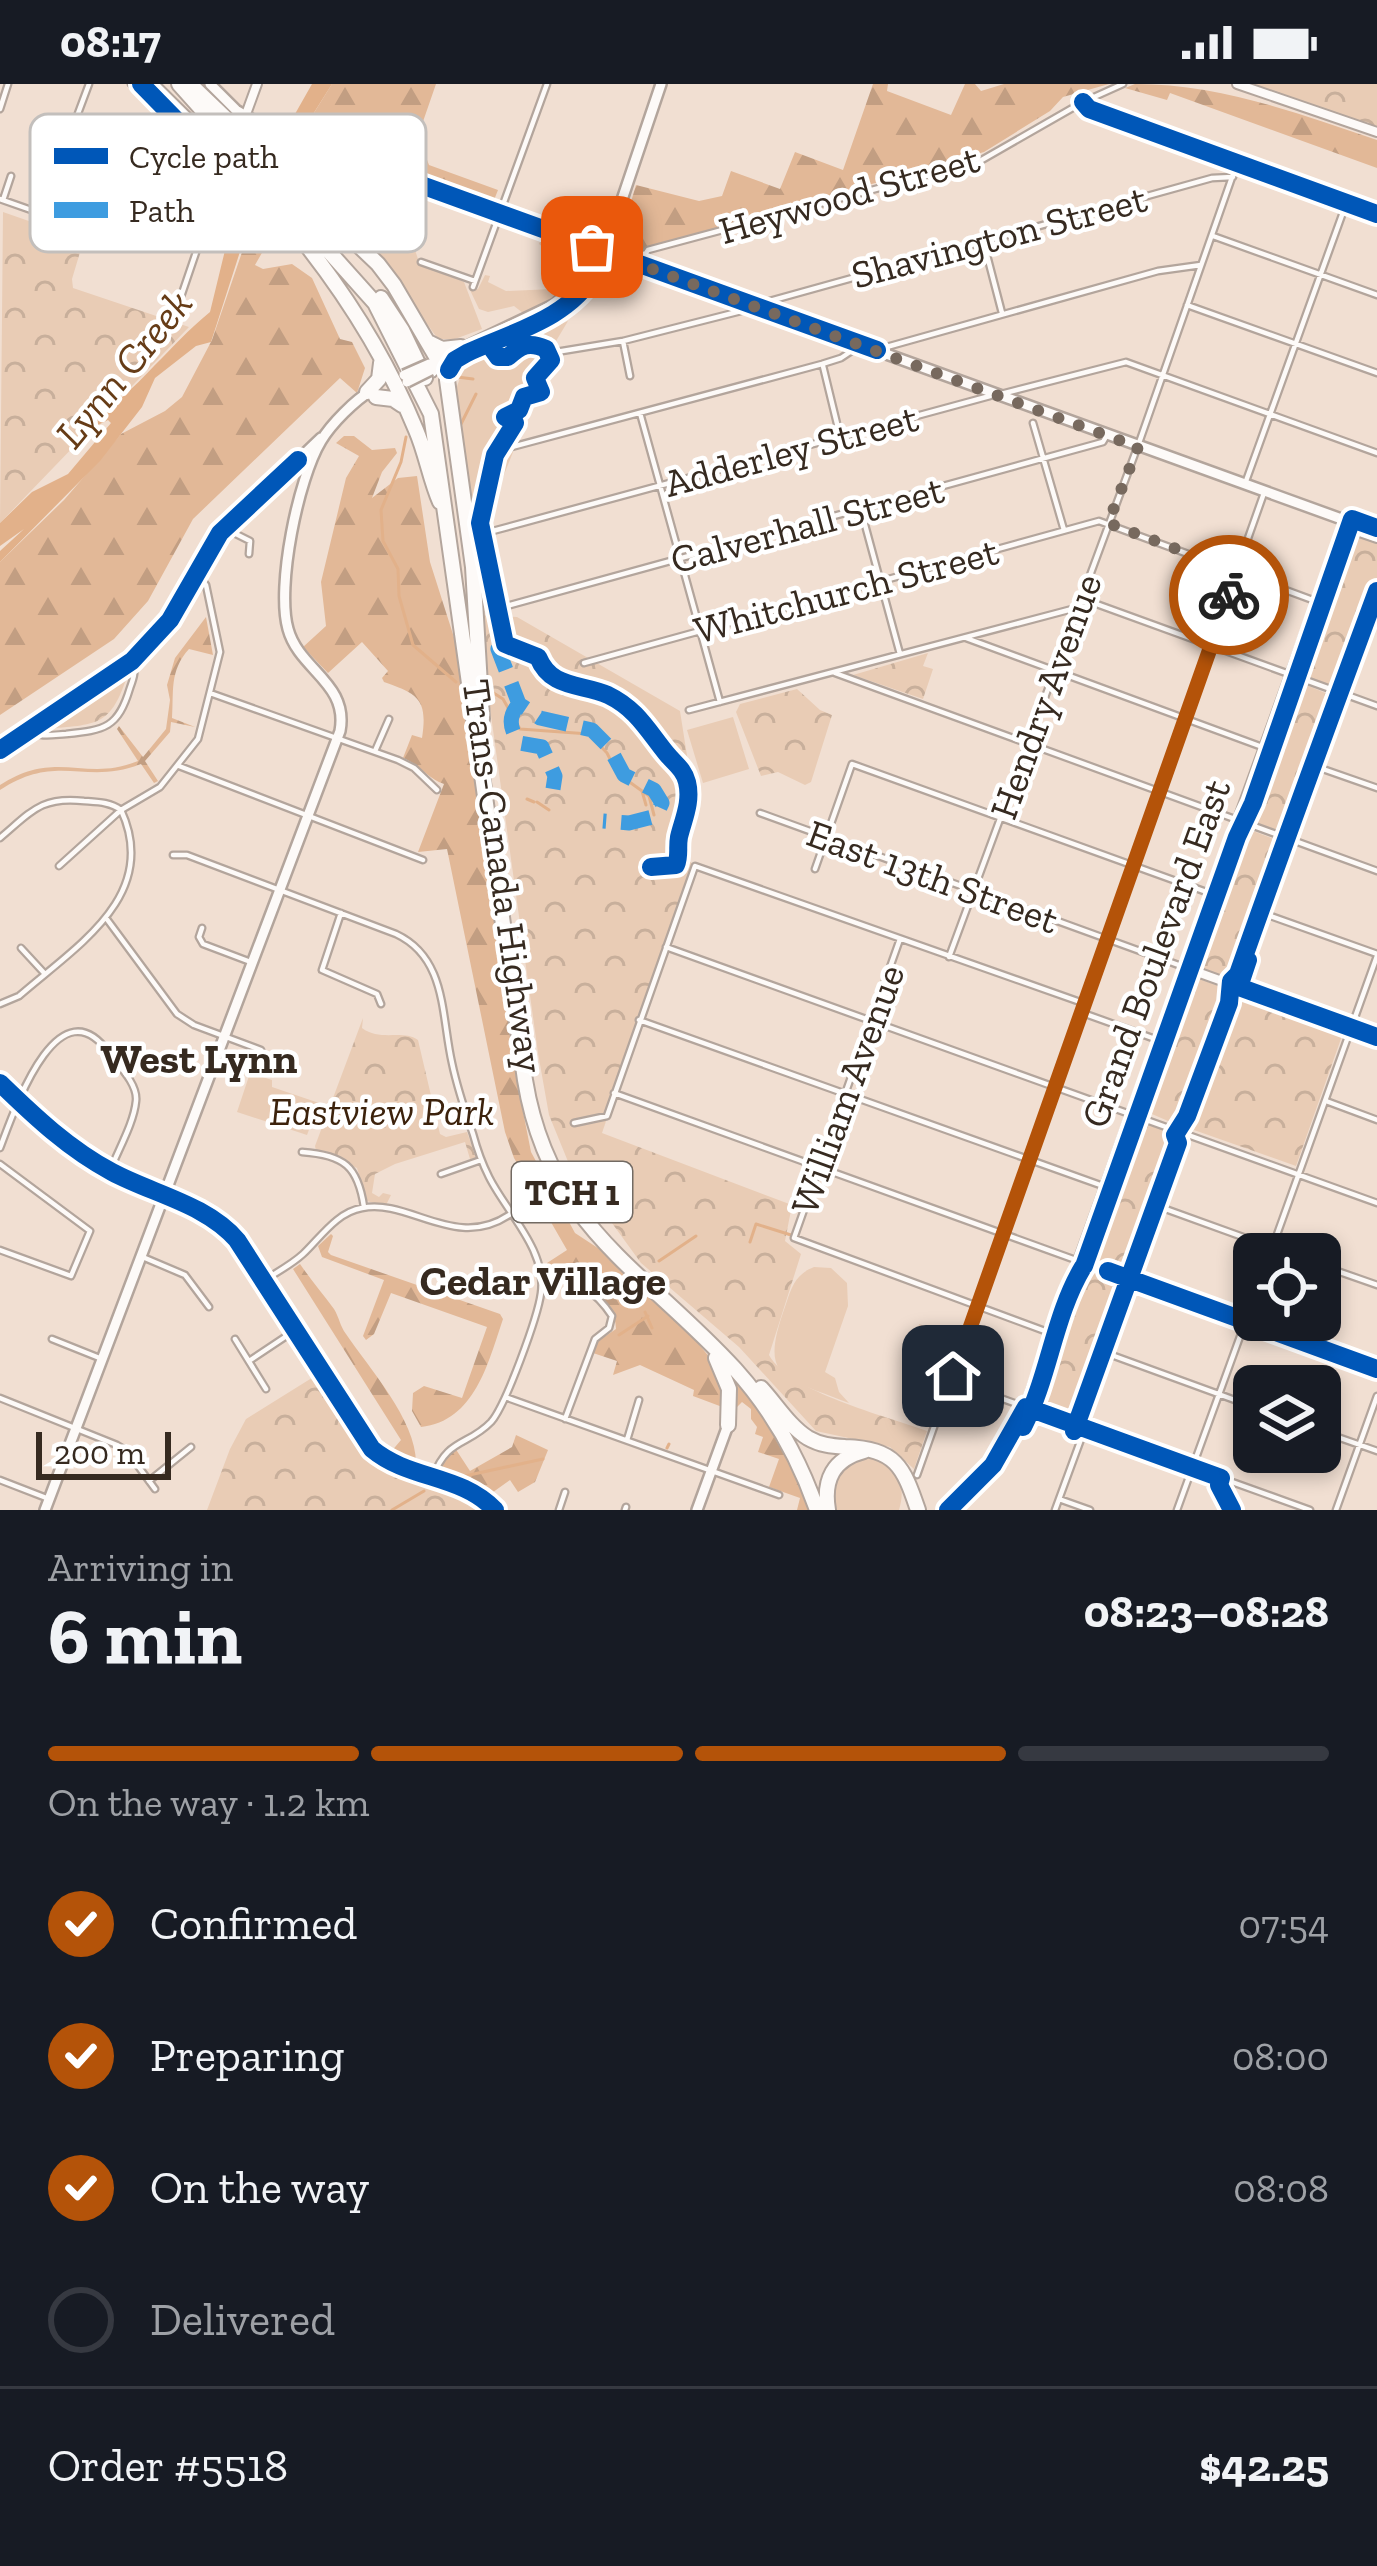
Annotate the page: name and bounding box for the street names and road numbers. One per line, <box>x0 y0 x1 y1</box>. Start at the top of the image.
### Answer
street label: Heywood Street <box>714 135 985 254</box>
street label: Shavington Street <box>846 174 1152 298</box>
street label: Adderley Street <box>659 394 924 507</box>
street label: Calverhall Street <box>666 465 949 583</box>
street label: Whitchurch Street <box>689 527 1004 654</box>
street label: Hendry Avenue <box>979 567 1112 825</box>
street label: Trans-Canada Highway <box>453 676 554 1076</box>
street label: Grand Boulevard East <box>1071 772 1240 1134</box>
street label: East 13th Street <box>801 809 1065 944</box>
street label: William Avenue <box>781 958 914 1220</box>
road number: TCH 1 <box>512 1162 632 1222</box>

